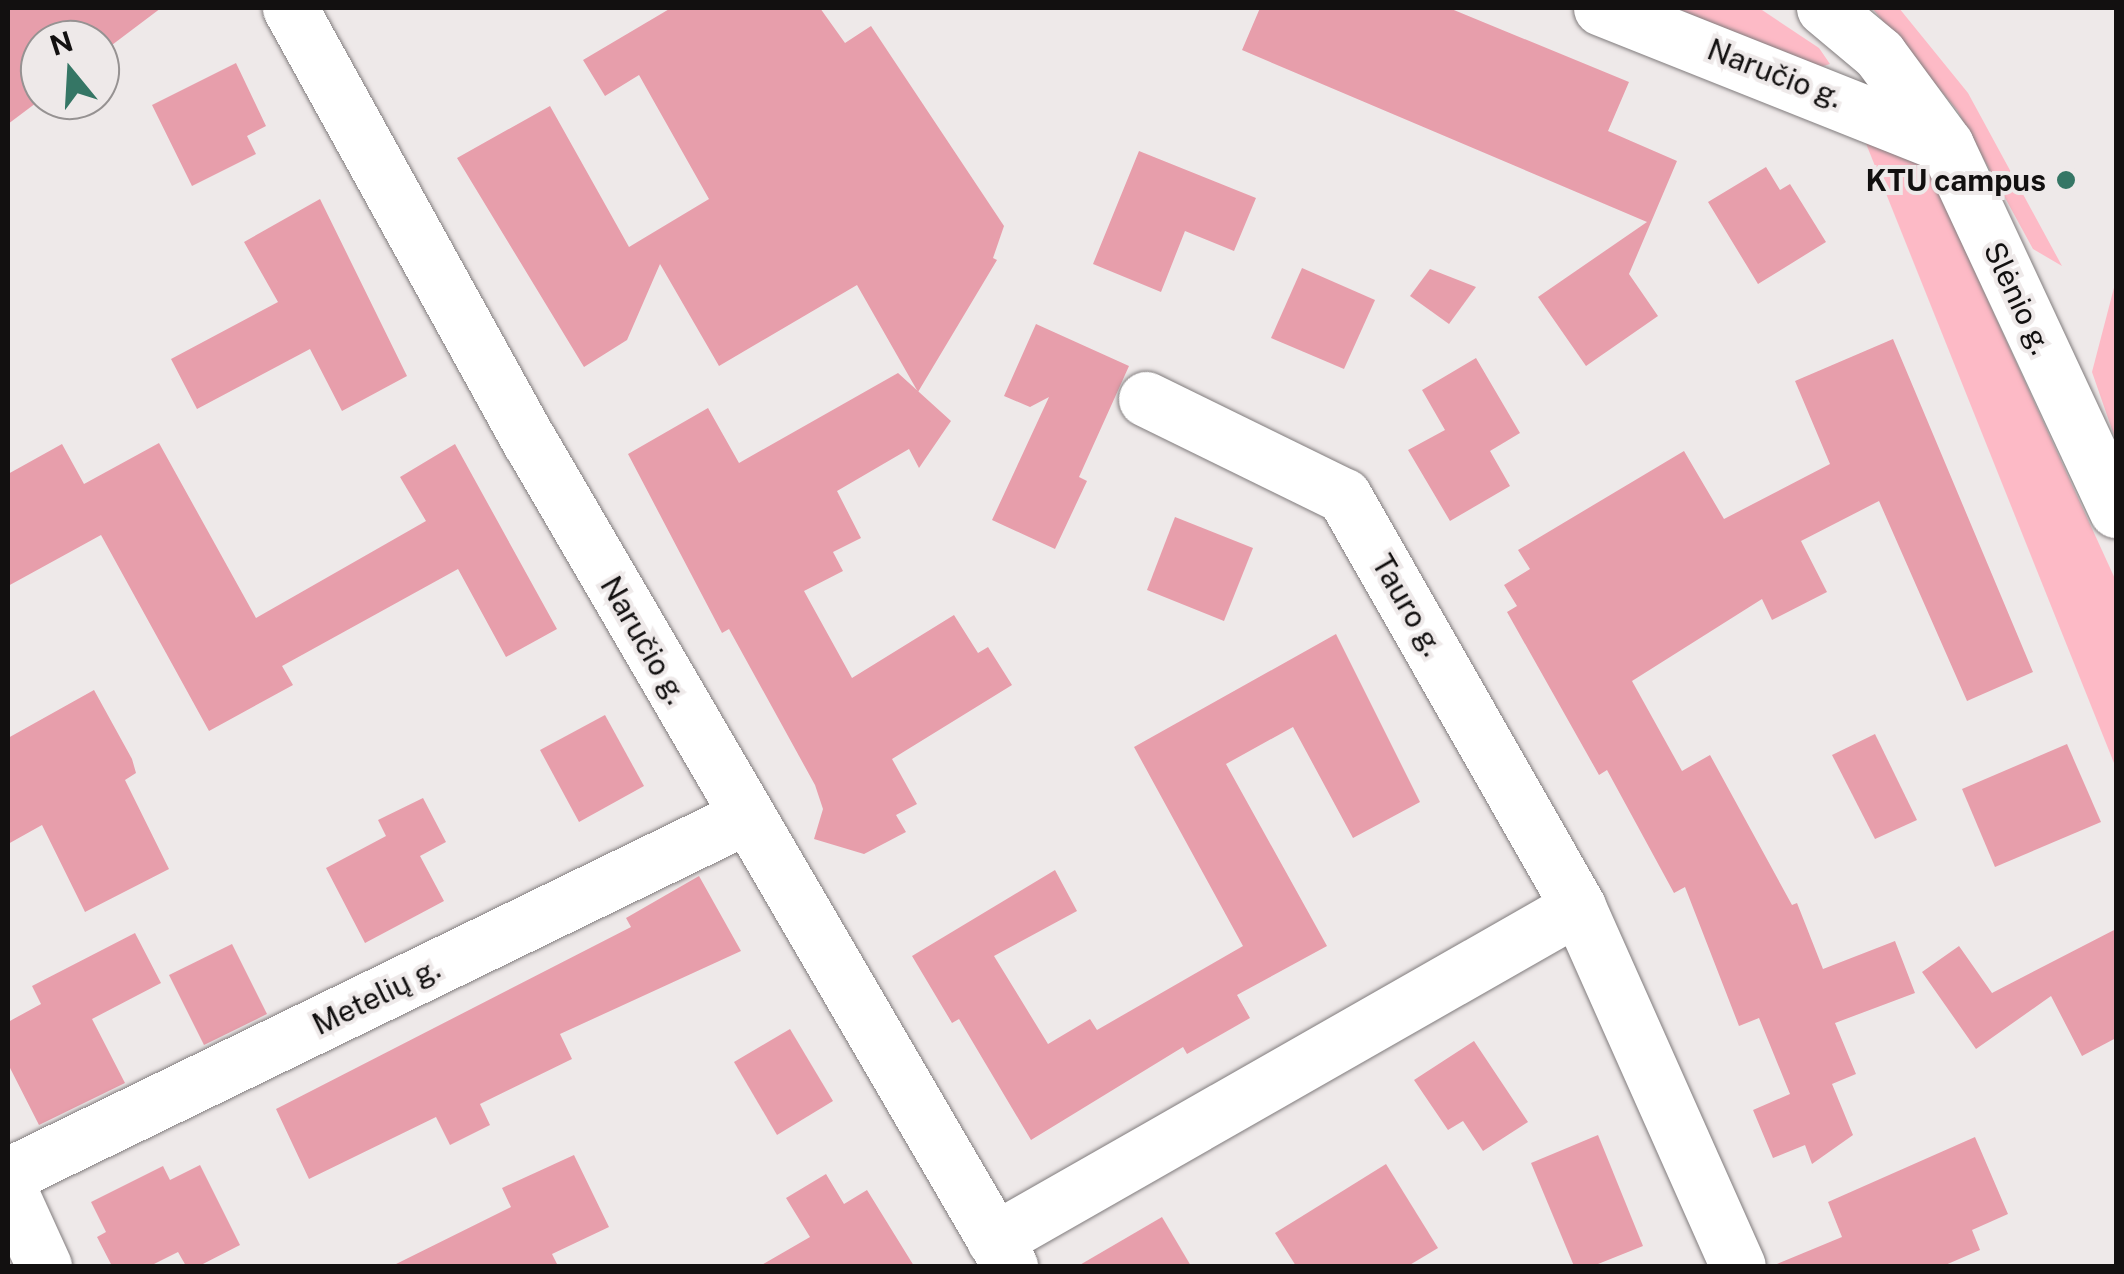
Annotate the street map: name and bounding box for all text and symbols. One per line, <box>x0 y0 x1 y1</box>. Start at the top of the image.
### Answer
north arrow <box>20 20 120 120</box>
text: N <box>46 24 77 62</box>
street label: Naručio g. <box>1702 31 1848 115</box>
place label: KTU campus <box>1865 162 2046 198</box>
marker: KTU campus <box>2055 169 2077 191</box>
street label: Slėnio g. <box>1976 236 2060 360</box>
street label: Tauro g. <box>1365 548 1451 662</box>
street label: Naručio g. <box>593 570 695 710</box>
street label: Metelių g. <box>306 950 446 1042</box>

